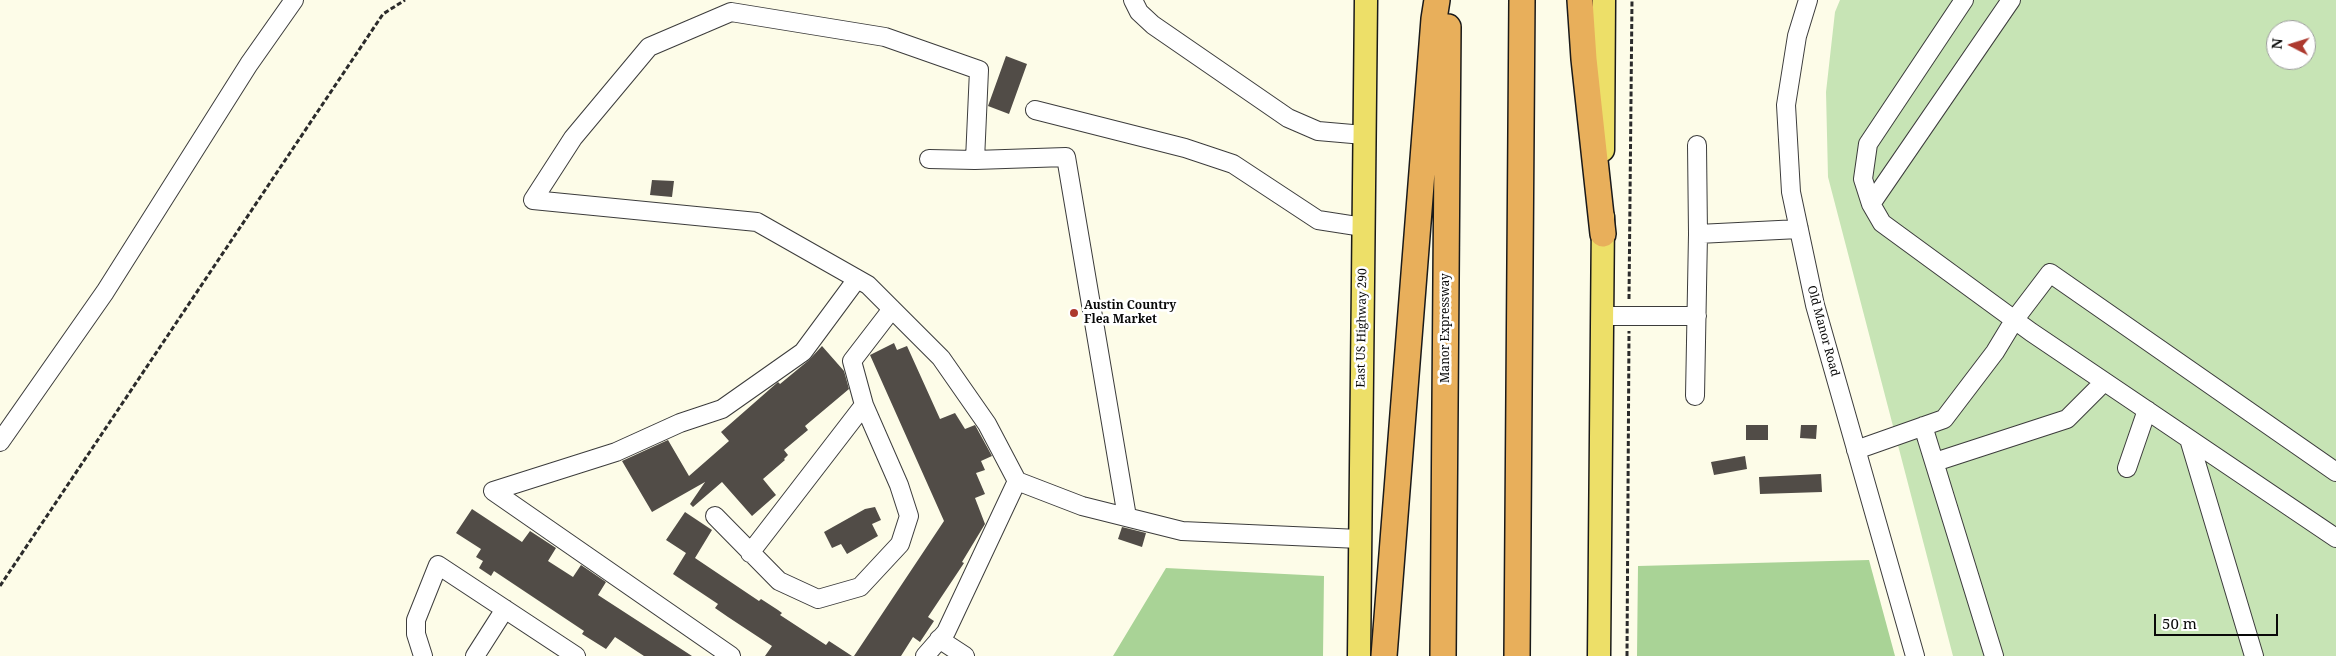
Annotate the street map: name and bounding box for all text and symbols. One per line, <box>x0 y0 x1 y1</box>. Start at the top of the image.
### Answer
north arrow <box>2266 20 2316 70</box>
text: N <box>2267 37 2286 50</box>
street label: East US Highway 290 <box>1354 268 1370 388</box>
street label: Manor Expressway <box>1439 273 1453 383</box>
street label: Old Manor Road <box>1804 284 1842 378</box>
place label: Austin Country Flea Market <box>1084 299 1176 327</box>
marker: Austin Country Flea Market <box>1068 307 1080 319</box>
scale bar <box>2156 604 2280 636</box>
text: 50 m <box>2162 613 2197 633</box>

